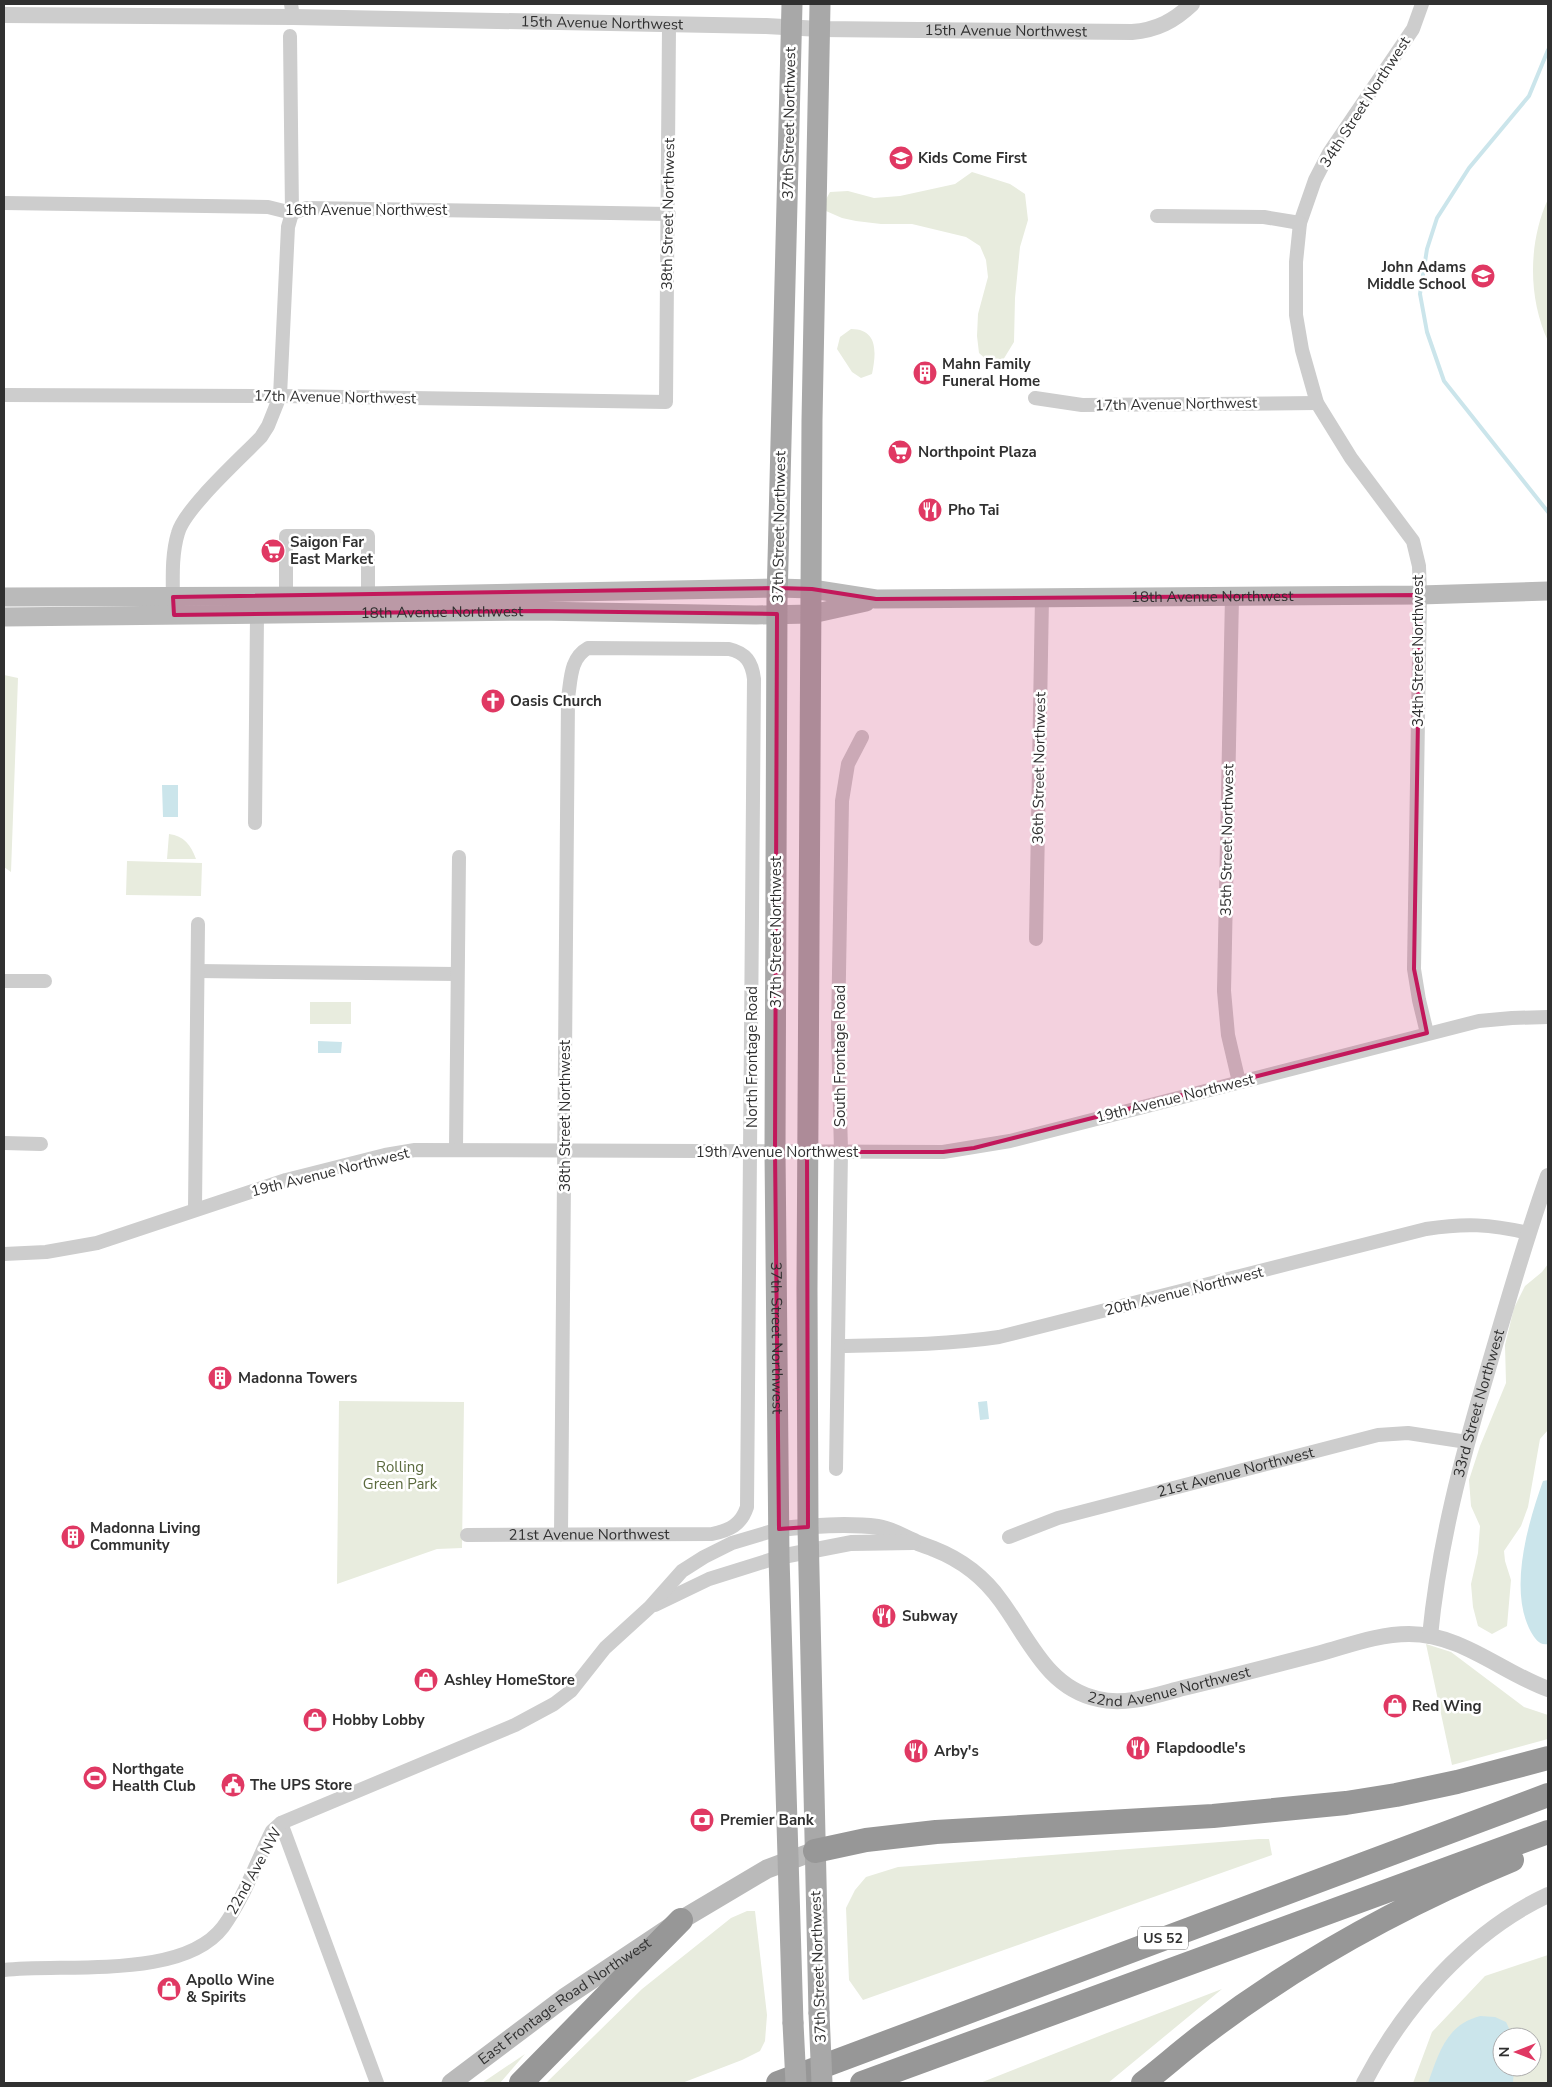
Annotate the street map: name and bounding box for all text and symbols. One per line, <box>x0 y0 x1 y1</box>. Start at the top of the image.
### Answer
street label: 15th Avenue Northwest <box>521 11 684 34</box>
street label: 15th Avenue Northwest <box>924 20 1088 42</box>
street label: 34th Street Northwest <box>1315 32 1415 171</box>
street label: 37th Street Northwest <box>778 46 800 199</box>
street label: 38th Street Northwest <box>657 137 679 290</box>
school or university icon: Kids Come First <box>888 145 914 171</box>
place label: Kids Come First <box>918 148 1027 168</box>
street label: 16th Avenue Northwest <box>285 200 448 220</box>
place label: John Adams Middle School <box>1367 257 1466 294</box>
school or university icon: John Adams Middle School <box>1470 263 1496 289</box>
place label: Mahn Family Funeral Home <box>942 354 1040 391</box>
building icon: Mahn Family Funeral Home <box>912 360 938 386</box>
street label: 17th Avenue Northwest <box>254 386 417 408</box>
street label: 17th Avenue Northwest <box>1095 393 1258 415</box>
supermarket icon: Northpoint Plaza <box>887 439 913 465</box>
place label: Northpoint Plaza <box>918 442 1037 462</box>
street label: 37th Street Northwest <box>768 450 790 603</box>
restaurant icon: Pho Tai <box>917 497 943 523</box>
place label: Pho Tai <box>948 500 999 520</box>
place label: Saigon Far East Market <box>290 532 373 569</box>
supermarket icon: Saigon Far East Market <box>260 538 286 564</box>
street label: 34th Street Northwest <box>1408 574 1428 727</box>
street label: 18th Avenue Northwest <box>1131 586 1294 607</box>
street label: 18th Avenue Northwest <box>361 601 524 623</box>
church icon: Oasis Church <box>480 688 506 714</box>
place label: Oasis Church <box>510 691 602 711</box>
street label: 36th Street Northwest <box>1028 691 1050 844</box>
street label: 35th Street Northwest <box>1216 763 1238 916</box>
street label: 37th Street Northwest <box>766 855 786 1008</box>
street label: South Frontage Road <box>830 985 850 1127</box>
street label: North Frontage Road <box>742 986 762 1128</box>
street label: 38th Street Northwest <box>555 1039 575 1192</box>
street label: 19th Avenue Northwest <box>1094 1068 1257 1127</box>
street label: 19th Avenue Northwest <box>249 1142 412 1201</box>
street label: 19th Avenue Northwest <box>696 1142 859 1162</box>
street label: 20th Avenue Northwest <box>1103 1261 1266 1320</box>
street label: 37th Street Northwest <box>766 1262 788 1415</box>
street label: 33rd Street Northwest <box>1449 1326 1509 1479</box>
building icon: Madonna Towers <box>207 1365 233 1391</box>
place label: Madonna Towers <box>238 1368 357 1388</box>
street label: 21st Avenue Northwest <box>1155 1442 1317 1502</box>
park label: Rolling Green Park <box>363 1457 438 1494</box>
place label: Madonna Living Community <box>90 1518 201 1555</box>
building icon: Madonna Living Community <box>60 1524 86 1550</box>
street label: 21st Avenue Northwest <box>508 1524 670 1545</box>
restaurant icon: Subway <box>871 1603 897 1629</box>
place label: Subway <box>902 1606 958 1626</box>
street label: 22nd Avenue Northwest <box>1085 1662 1253 1711</box>
shop icon: Ashley HomeStore <box>413 1667 439 1693</box>
place label: Ashley HomeStore <box>444 1670 575 1690</box>
shop icon: Red Wing <box>1382 1693 1408 1719</box>
place label: Red Wing <box>1412 1696 1482 1716</box>
shop icon: Hobby Lobby <box>302 1707 328 1733</box>
place label: Hobby Lobby <box>332 1710 425 1730</box>
restaurant icon: Flapdoodle's <box>1125 1735 1151 1761</box>
restaurant icon: Arby's <box>903 1738 929 1764</box>
place label: Flapdoodle's <box>1156 1738 1246 1758</box>
place label: Arby's <box>934 1741 979 1761</box>
place label: Northgate Health Club <box>112 1759 196 1796</box>
sports icon: Northgate Health Club <box>82 1765 108 1791</box>
public building icon: The UPS Store <box>220 1772 246 1798</box>
place label: The UPS Store <box>250 1775 352 1795</box>
bank icon: Premier Bank <box>689 1807 715 1833</box>
place label: Premier Bank <box>720 1810 815 1830</box>
street label: 22nd Ave NW <box>222 1823 286 1918</box>
street label: 37th Street Northwest <box>805 1890 831 2043</box>
road number: US 52 <box>1138 1926 1188 1950</box>
street label: East Frontage Road Northwest <box>474 1932 655 2069</box>
place label: Apollo Wine & Spirits <box>186 1970 274 2007</box>
shop icon: Apollo Wine & Spirits <box>156 1976 182 2002</box>
north arrow <box>1492 2027 1542 2077</box>
text: N <box>1495 2047 1514 2057</box>

